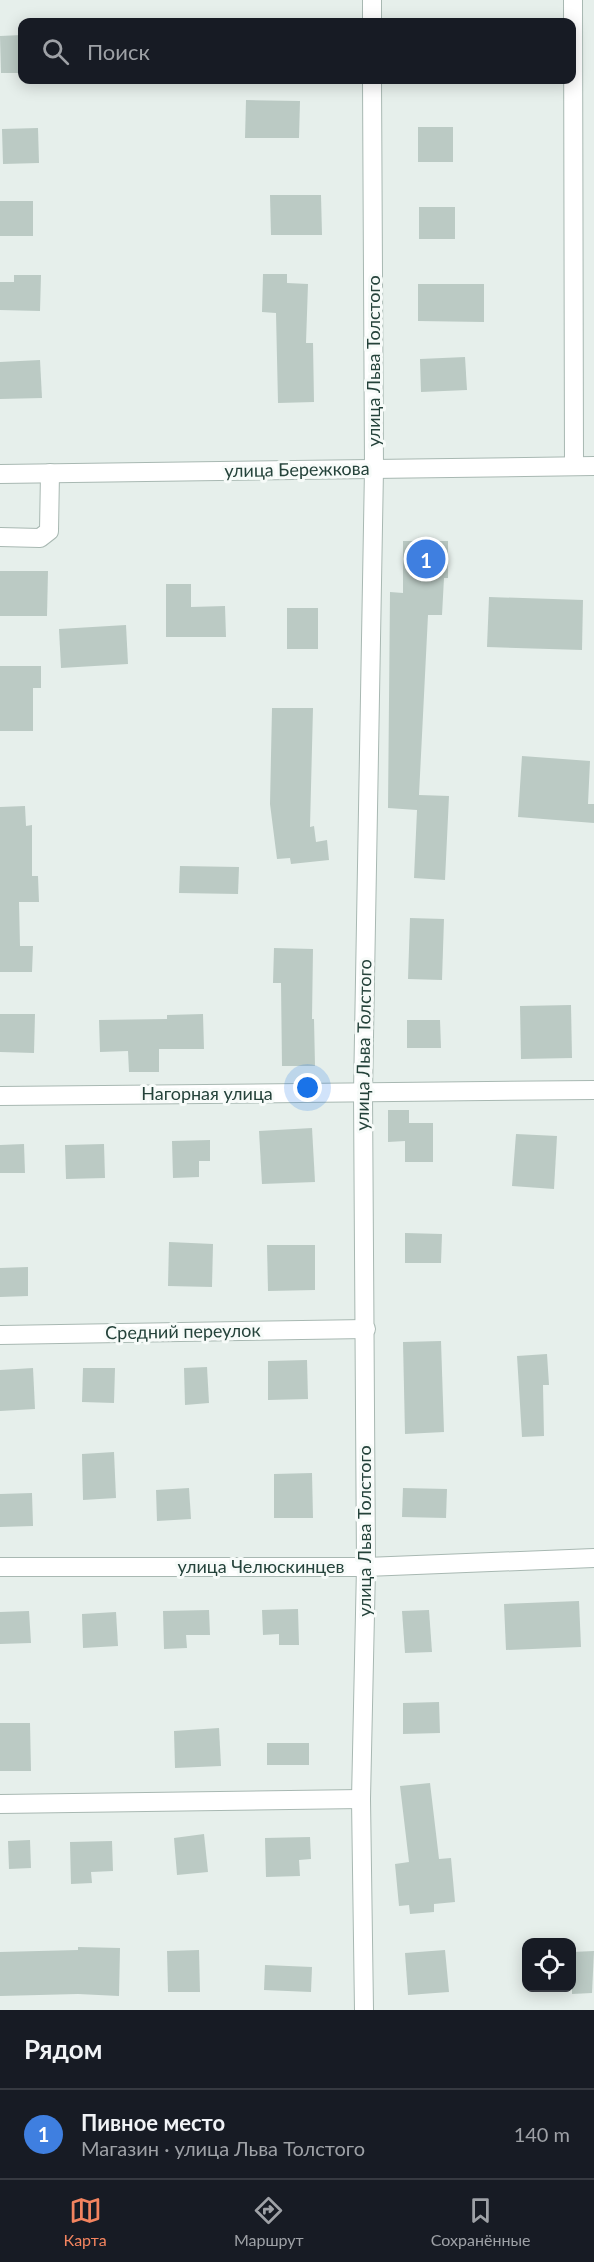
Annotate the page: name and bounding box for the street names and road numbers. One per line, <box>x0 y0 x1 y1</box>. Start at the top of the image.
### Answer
street label: улица Льва Толстого <box>362 275 384 447</box>
street label: улица Бережкова <box>224 457 370 481</box>
street label: улица Льва Толстого <box>351 959 375 1131</box>
street label: Нагорная улица <box>141 1082 273 1104</box>
street label: Средний переулок <box>105 1319 262 1343</box>
street label: улица Льва Толстого <box>353 1445 375 1617</box>
street label: улица Челюскинцев <box>177 1555 345 1577</box>

